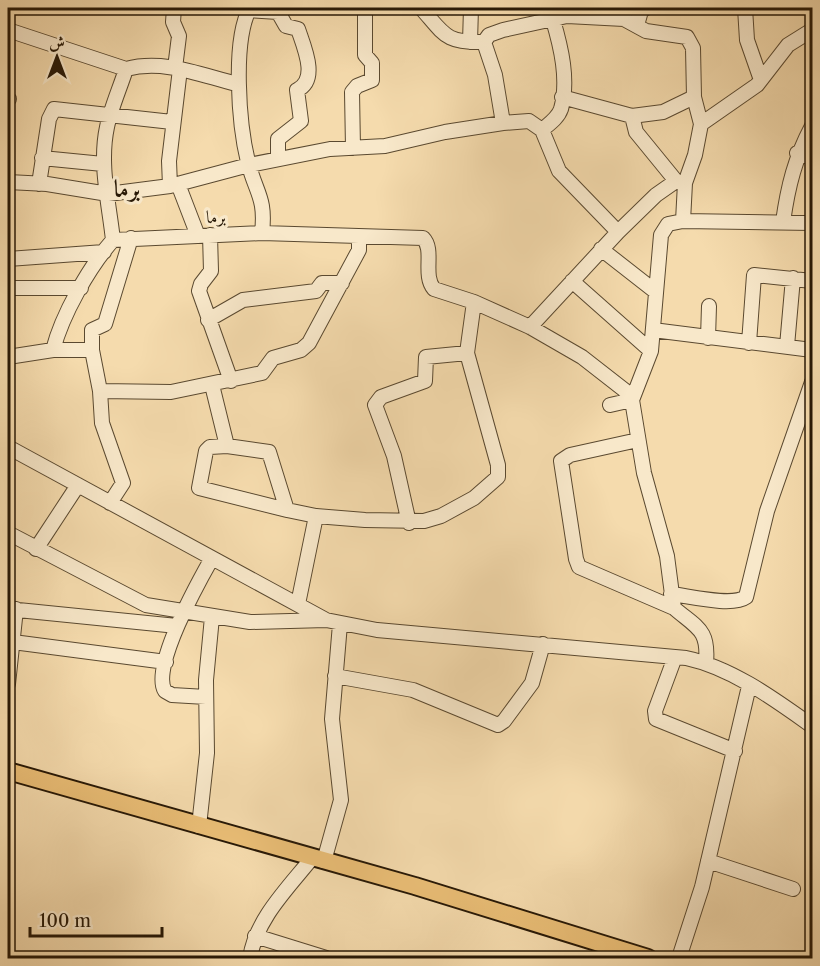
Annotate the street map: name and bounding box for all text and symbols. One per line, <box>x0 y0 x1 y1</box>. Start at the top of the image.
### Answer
north arrow <box>27 27 87 87</box>
text: ش <box>49 32 65 52</box>
district label: برما <box>114 174 141 203</box>
street label: برما <box>206 206 226 228</box>
scale bar <box>30 900 162 938</box>
text: 100 m <box>39 910 91 932</box>

